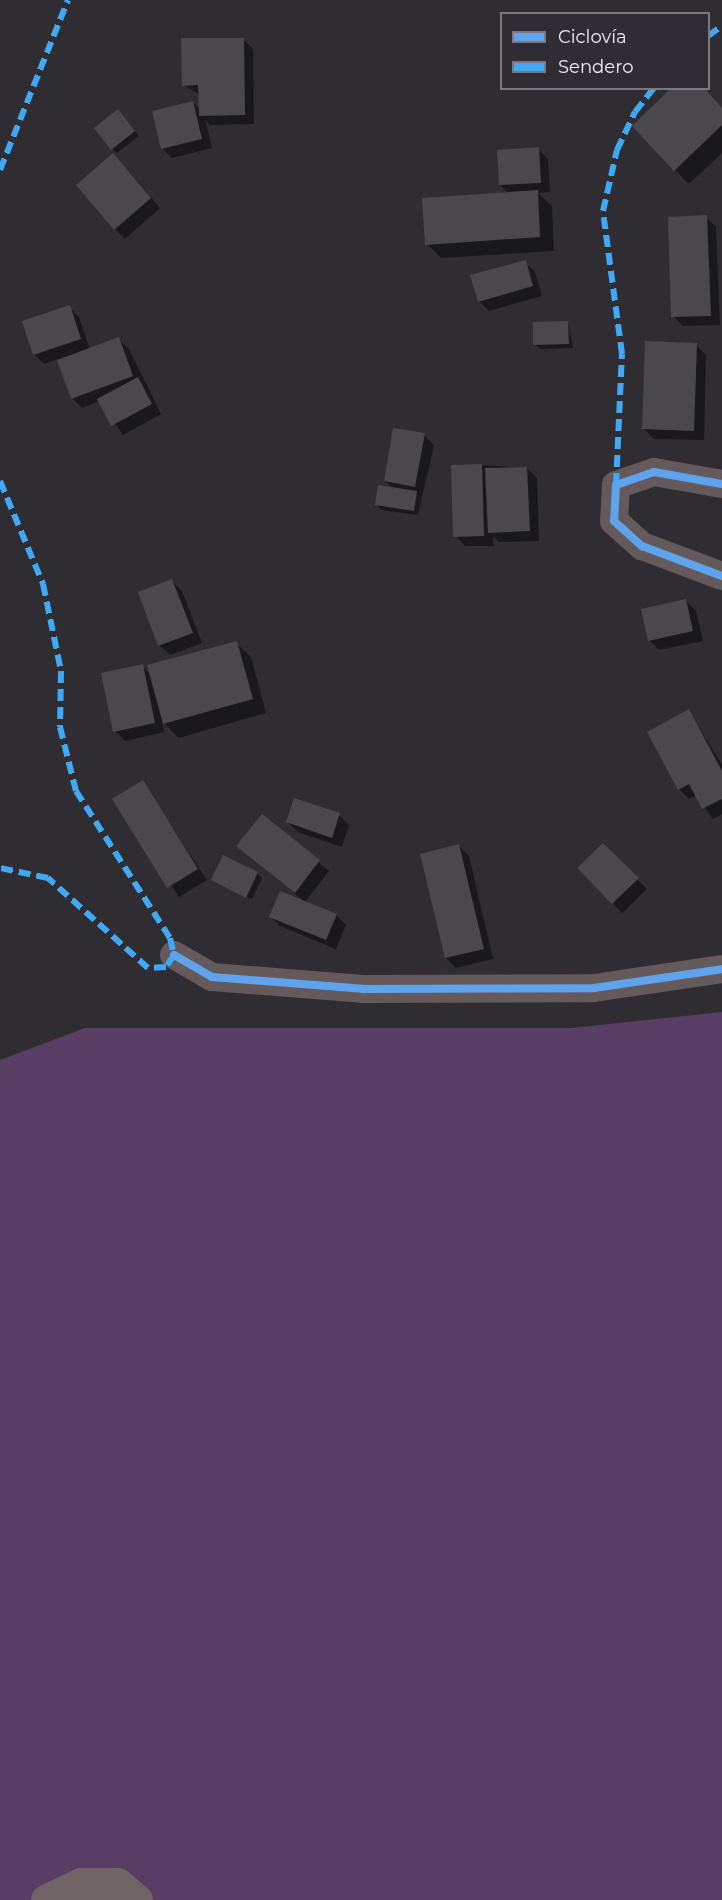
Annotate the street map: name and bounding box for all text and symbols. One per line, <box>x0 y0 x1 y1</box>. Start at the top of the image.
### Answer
legend <box>500 12 710 90</box>
text: Ciclovía <box>558 26 627 48</box>
text: Sendero <box>558 56 633 78</box>

